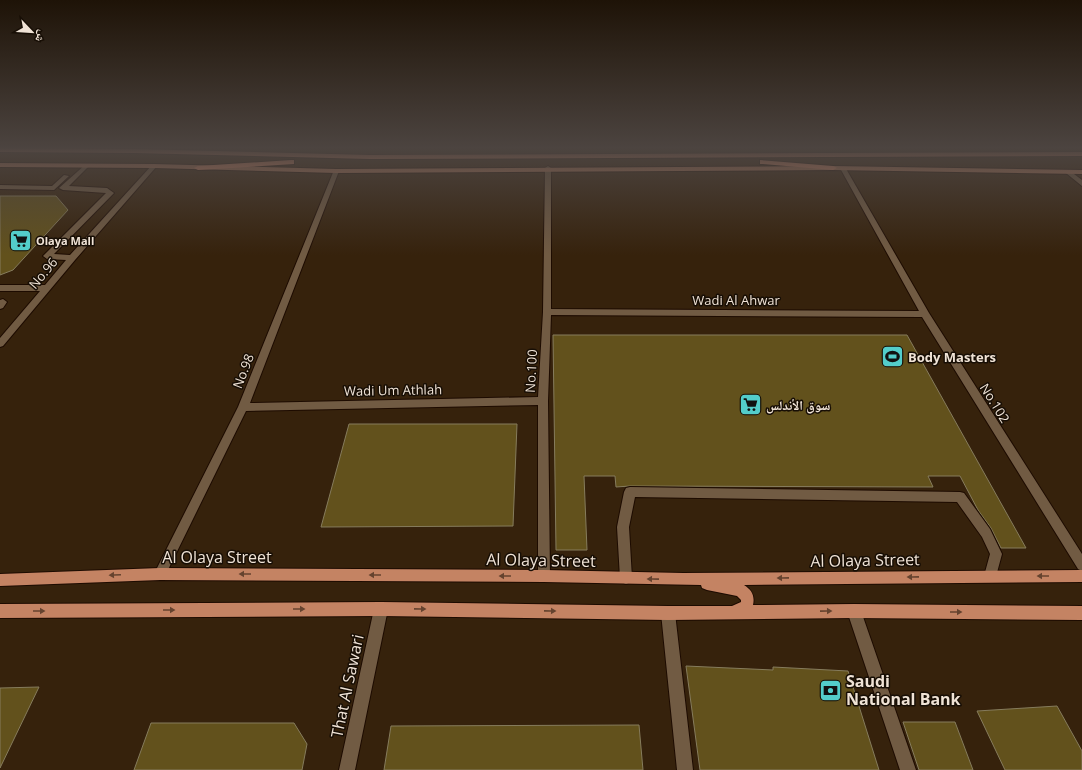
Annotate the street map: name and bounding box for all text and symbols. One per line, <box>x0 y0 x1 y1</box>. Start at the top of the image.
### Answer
north arrow <box>12 12 52 52</box>
text: ش <box>31 28 51 45</box>
supermarket icon: Olaya Mall <box>7 227 33 253</box>
place label: Olaya Mall <box>36 233 94 248</box>
street label: No.96 <box>25 253 61 293</box>
street label: Wadi Al Ahwar <box>692 291 780 309</box>
sports icon: Body Masters <box>879 344 905 370</box>
place label: Body Masters <box>908 348 996 366</box>
street label: No.100 <box>521 349 541 393</box>
street label: No.98 <box>228 351 258 391</box>
street label: Wadi Um Athlah <box>344 380 442 400</box>
street label: No.102 <box>976 380 1014 426</box>
supermarket icon: سوق الأندلس <box>737 392 763 418</box>
place label: سوق الأندلس <box>766 396 830 414</box>
street label: Al Olaya Street <box>162 546 272 568</box>
street label: Al Olaya Street <box>486 548 596 572</box>
street label: Al Olaya Street <box>810 548 920 572</box>
one-way arrow <box>238 571 251 577</box>
one-way arrow <box>109 572 121 579</box>
one-way arrow <box>368 572 381 578</box>
one-way arrow <box>498 573 511 579</box>
one-way arrow <box>1036 573 1049 579</box>
one-way arrow <box>906 574 919 580</box>
one-way arrow <box>647 575 659 582</box>
one-way arrow <box>776 575 789 581</box>
one-way arrow <box>293 606 306 612</box>
one-way arrow <box>414 606 426 613</box>
one-way arrow <box>163 607 176 613</box>
one-way arrow <box>33 608 46 614</box>
one-way arrow <box>544 608 557 614</box>
one-way arrow <box>820 608 833 614</box>
one-way arrow <box>950 609 963 615</box>
street label: That Al Sawari <box>325 632 369 740</box>
place label: Saudi National Bank <box>846 670 961 710</box>
bank icon: Saudi National Bank <box>817 677 843 703</box>

